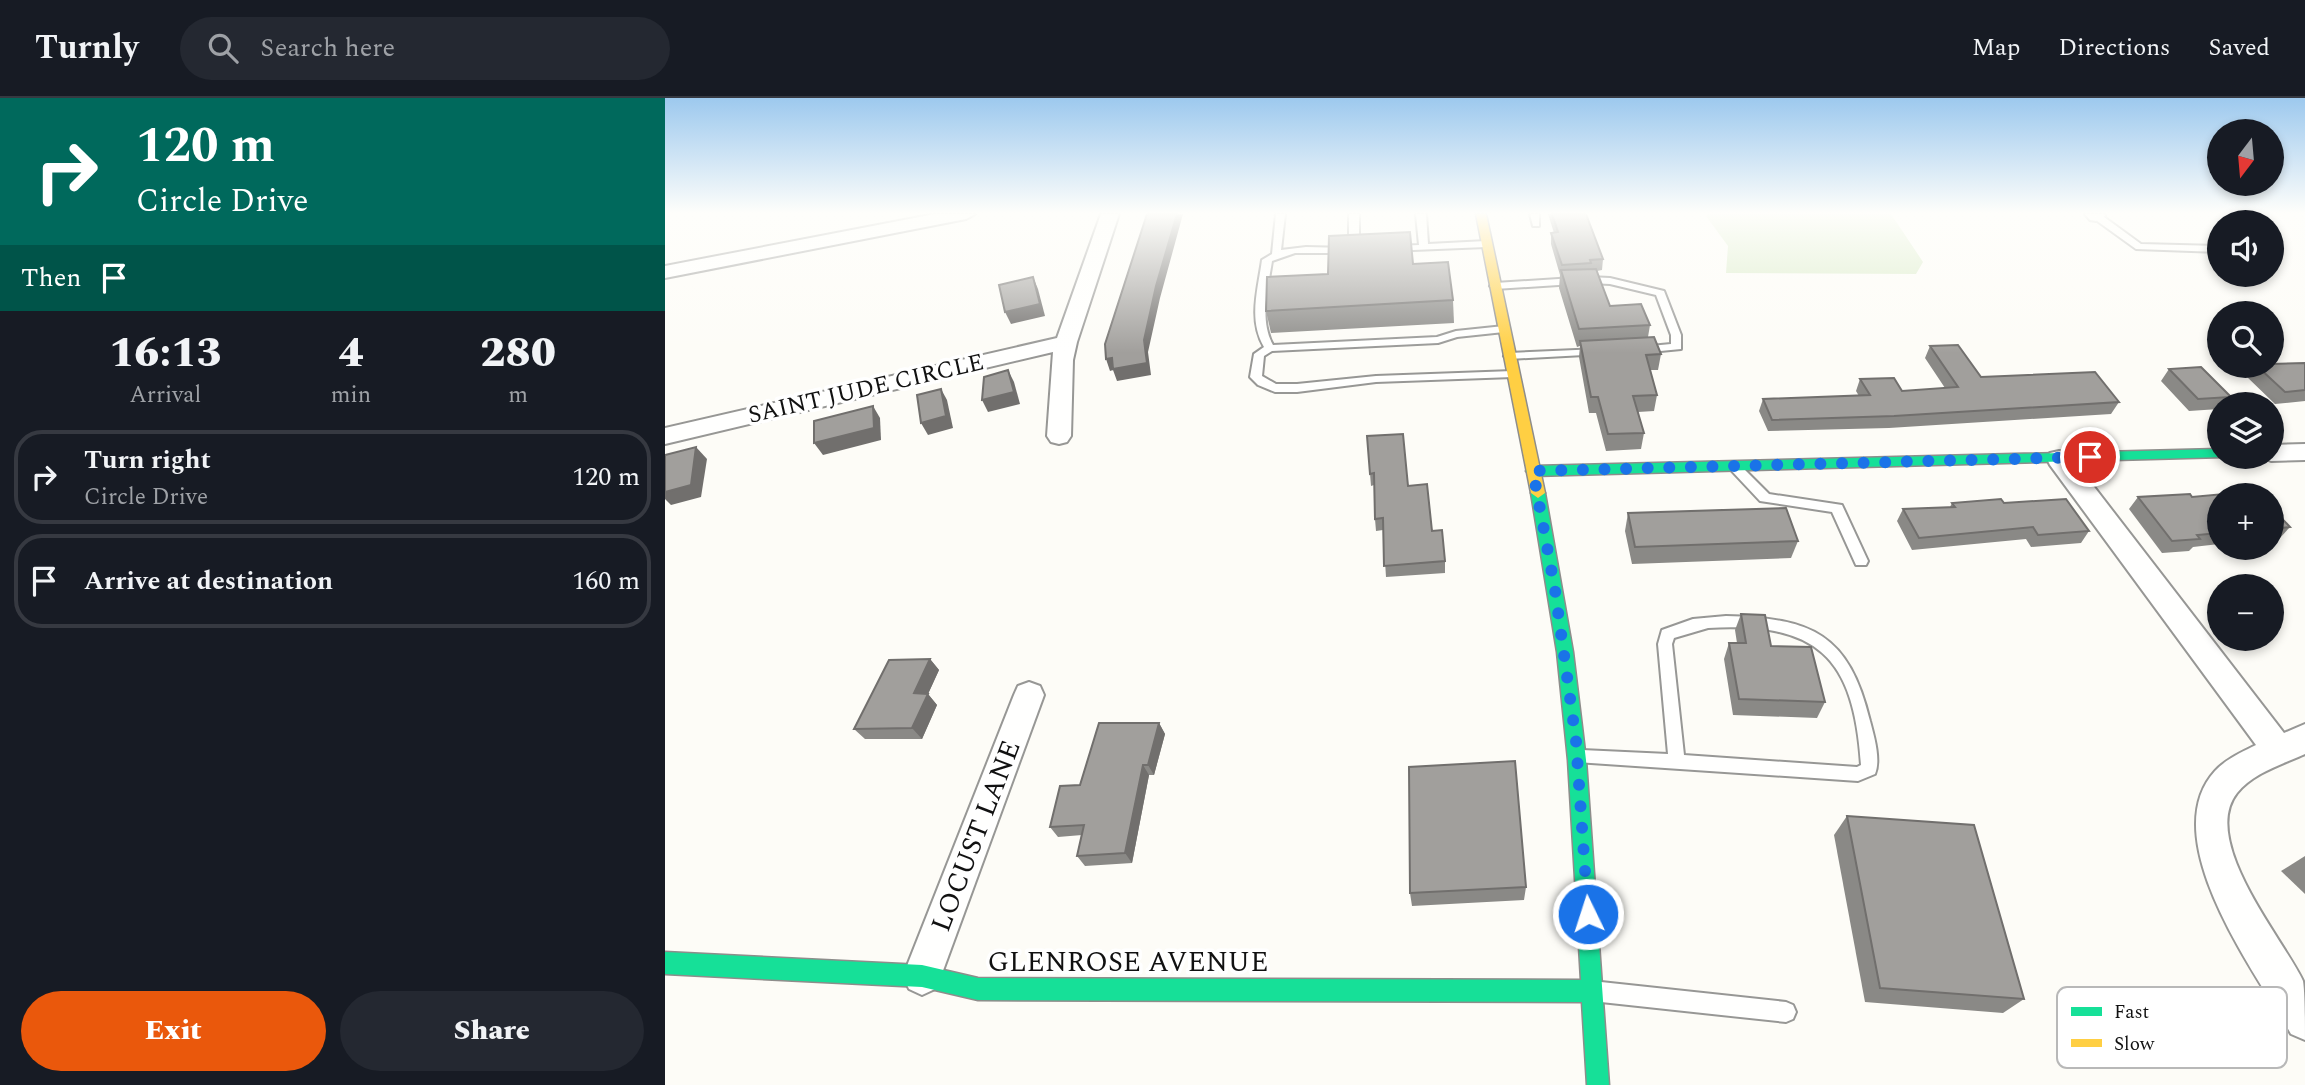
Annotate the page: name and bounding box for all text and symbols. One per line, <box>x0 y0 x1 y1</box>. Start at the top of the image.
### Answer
search box <box>180 17 670 80</box>
text: Turnly <box>35 23 138 73</box>
text: Search here <box>260 28 395 68</box>
icon: search <box>204 29 242 67</box>
text: Map <box>1972 30 2020 66</box>
text: Directions <box>2058 30 2170 66</box>
text: Saved <box>2208 30 2270 66</box>
text: 120 m <box>136 109 275 184</box>
north arrow <box>2207 119 2284 196</box>
map controls <box>2207 119 2284 651</box>
icon: right <box>21 126 112 217</box>
text: Circle Drive <box>136 177 309 226</box>
button: sound <box>2207 210 2284 287</box>
text: Then <box>21 258 81 298</box>
icon: arrive <box>95 259 133 297</box>
button: search <box>2207 301 2284 378</box>
text: 16:13 <box>109 322 222 385</box>
text: 4 <box>338 322 364 385</box>
text: 280 <box>480 322 556 385</box>
street label: SAINT JUDE CIRCLE <box>745 344 987 434</box>
text: Arrival <box>130 378 201 413</box>
text: min <box>331 378 371 413</box>
text: m <box>508 378 528 413</box>
button: layers <box>2207 392 2284 469</box>
pin <box>2060 427 2120 487</box>
icon: arrive <box>2071 438 2109 476</box>
text: Turn right <box>84 440 211 480</box>
text: 120 m <box>572 457 640 497</box>
icon: right <box>25 458 63 496</box>
text: Circle Drive <box>84 480 208 515</box>
button: + <box>2207 483 2284 560</box>
text: Arrive at destination <box>84 561 333 601</box>
text: 160 m <box>572 561 640 601</box>
icon: arrive <box>25 562 63 600</box>
button: − <box>2207 574 2284 651</box>
street label: LOCUST LANE <box>920 734 1032 938</box>
position arrow <box>1551 877 1625 951</box>
street label: GLENROSE AVENUE <box>988 941 1268 984</box>
legend <box>2057 987 2287 1068</box>
button: Exit <box>21 991 326 1071</box>
button: Share <box>340 991 644 1071</box>
text: Fast <box>2114 998 2150 1027</box>
text: Slow <box>2114 1030 2155 1059</box>

